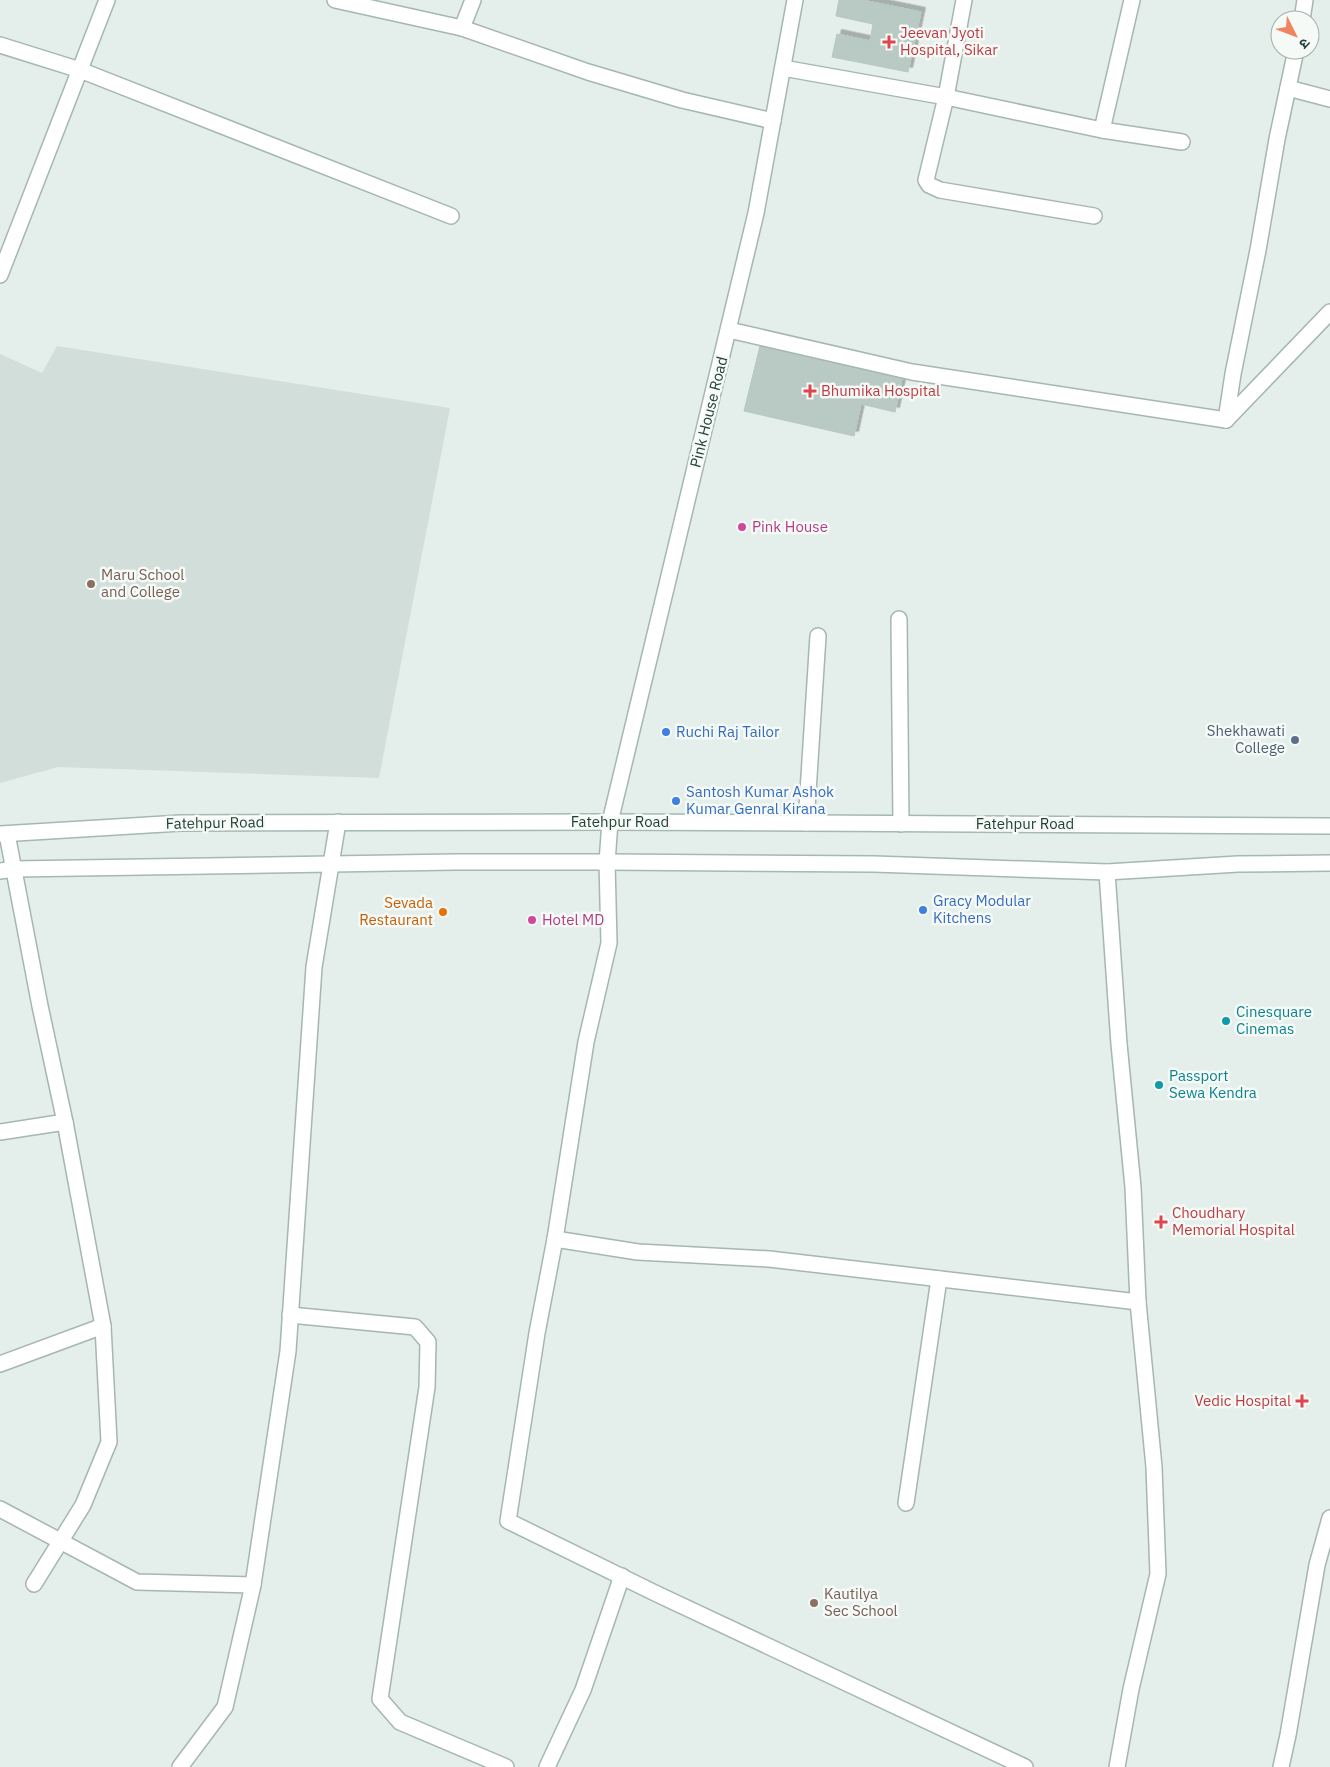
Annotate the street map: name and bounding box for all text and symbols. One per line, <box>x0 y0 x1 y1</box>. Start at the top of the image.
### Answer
north arrow <box>1270 10 1320 60</box>
place label: Jeevan Jyoti Hospital, Sikar <box>900 23 998 59</box>
marker: Jeevan Jyoti Hospital, Sikar <box>882 35 896 49</box>
text: उ <box>1295 35 1314 53</box>
street label: Pink House Road <box>686 354 732 469</box>
place label: Bhumika Hospital <box>821 381 940 400</box>
marker: Bhumika Hospital <box>803 384 817 398</box>
place label: Pink House <box>752 517 828 536</box>
marker: Pink House <box>736 521 748 533</box>
place label: Maru School and College <box>101 565 184 601</box>
marker: Maru School and College <box>85 578 97 590</box>
place label: Shekhawati College <box>1207 721 1285 757</box>
place label: Ruchi Raj Tailor <box>676 722 780 741</box>
marker: Ruchi Raj Tailor <box>660 726 672 738</box>
marker: Shekhawati College <box>1289 734 1301 746</box>
place label: Santosh Kumar Ashok Kumar Genral Kirana <box>686 782 834 818</box>
marker: Santosh Kumar Ashok Kumar Genral Kirana <box>670 795 682 807</box>
street label: Fatehpur Road <box>166 812 264 833</box>
street label: Fatehpur Road <box>571 812 669 831</box>
street label: Fatehpur Road <box>976 814 1074 833</box>
place label: Gracy Modular Kitchens <box>933 891 1031 927</box>
place label: Sevada Restaurant <box>359 893 433 929</box>
marker: Gracy Modular Kitchens <box>917 904 929 916</box>
marker: Sevada Restaurant <box>437 906 449 918</box>
place label: Hotel MD <box>542 910 604 929</box>
marker: Hotel MD <box>526 914 538 926</box>
place label: Cinesquare Cinemas <box>1236 1002 1312 1038</box>
marker: Cinesquare Cinemas <box>1220 1015 1232 1027</box>
place label: Passport Sewa Kendra <box>1169 1066 1257 1102</box>
marker: Passport Sewa Kendra <box>1153 1079 1165 1091</box>
place label: Choudhary Memorial Hospital <box>1172 1203 1295 1239</box>
marker: Choudhary Memorial Hospital <box>1154 1215 1168 1229</box>
place label: Vedic Hospital <box>1194 1391 1291 1410</box>
marker: Vedic Hospital <box>1295 1394 1309 1408</box>
place label: Kautilya Sec School <box>824 1584 898 1620</box>
marker: Kautilya Sec School <box>808 1597 820 1609</box>

